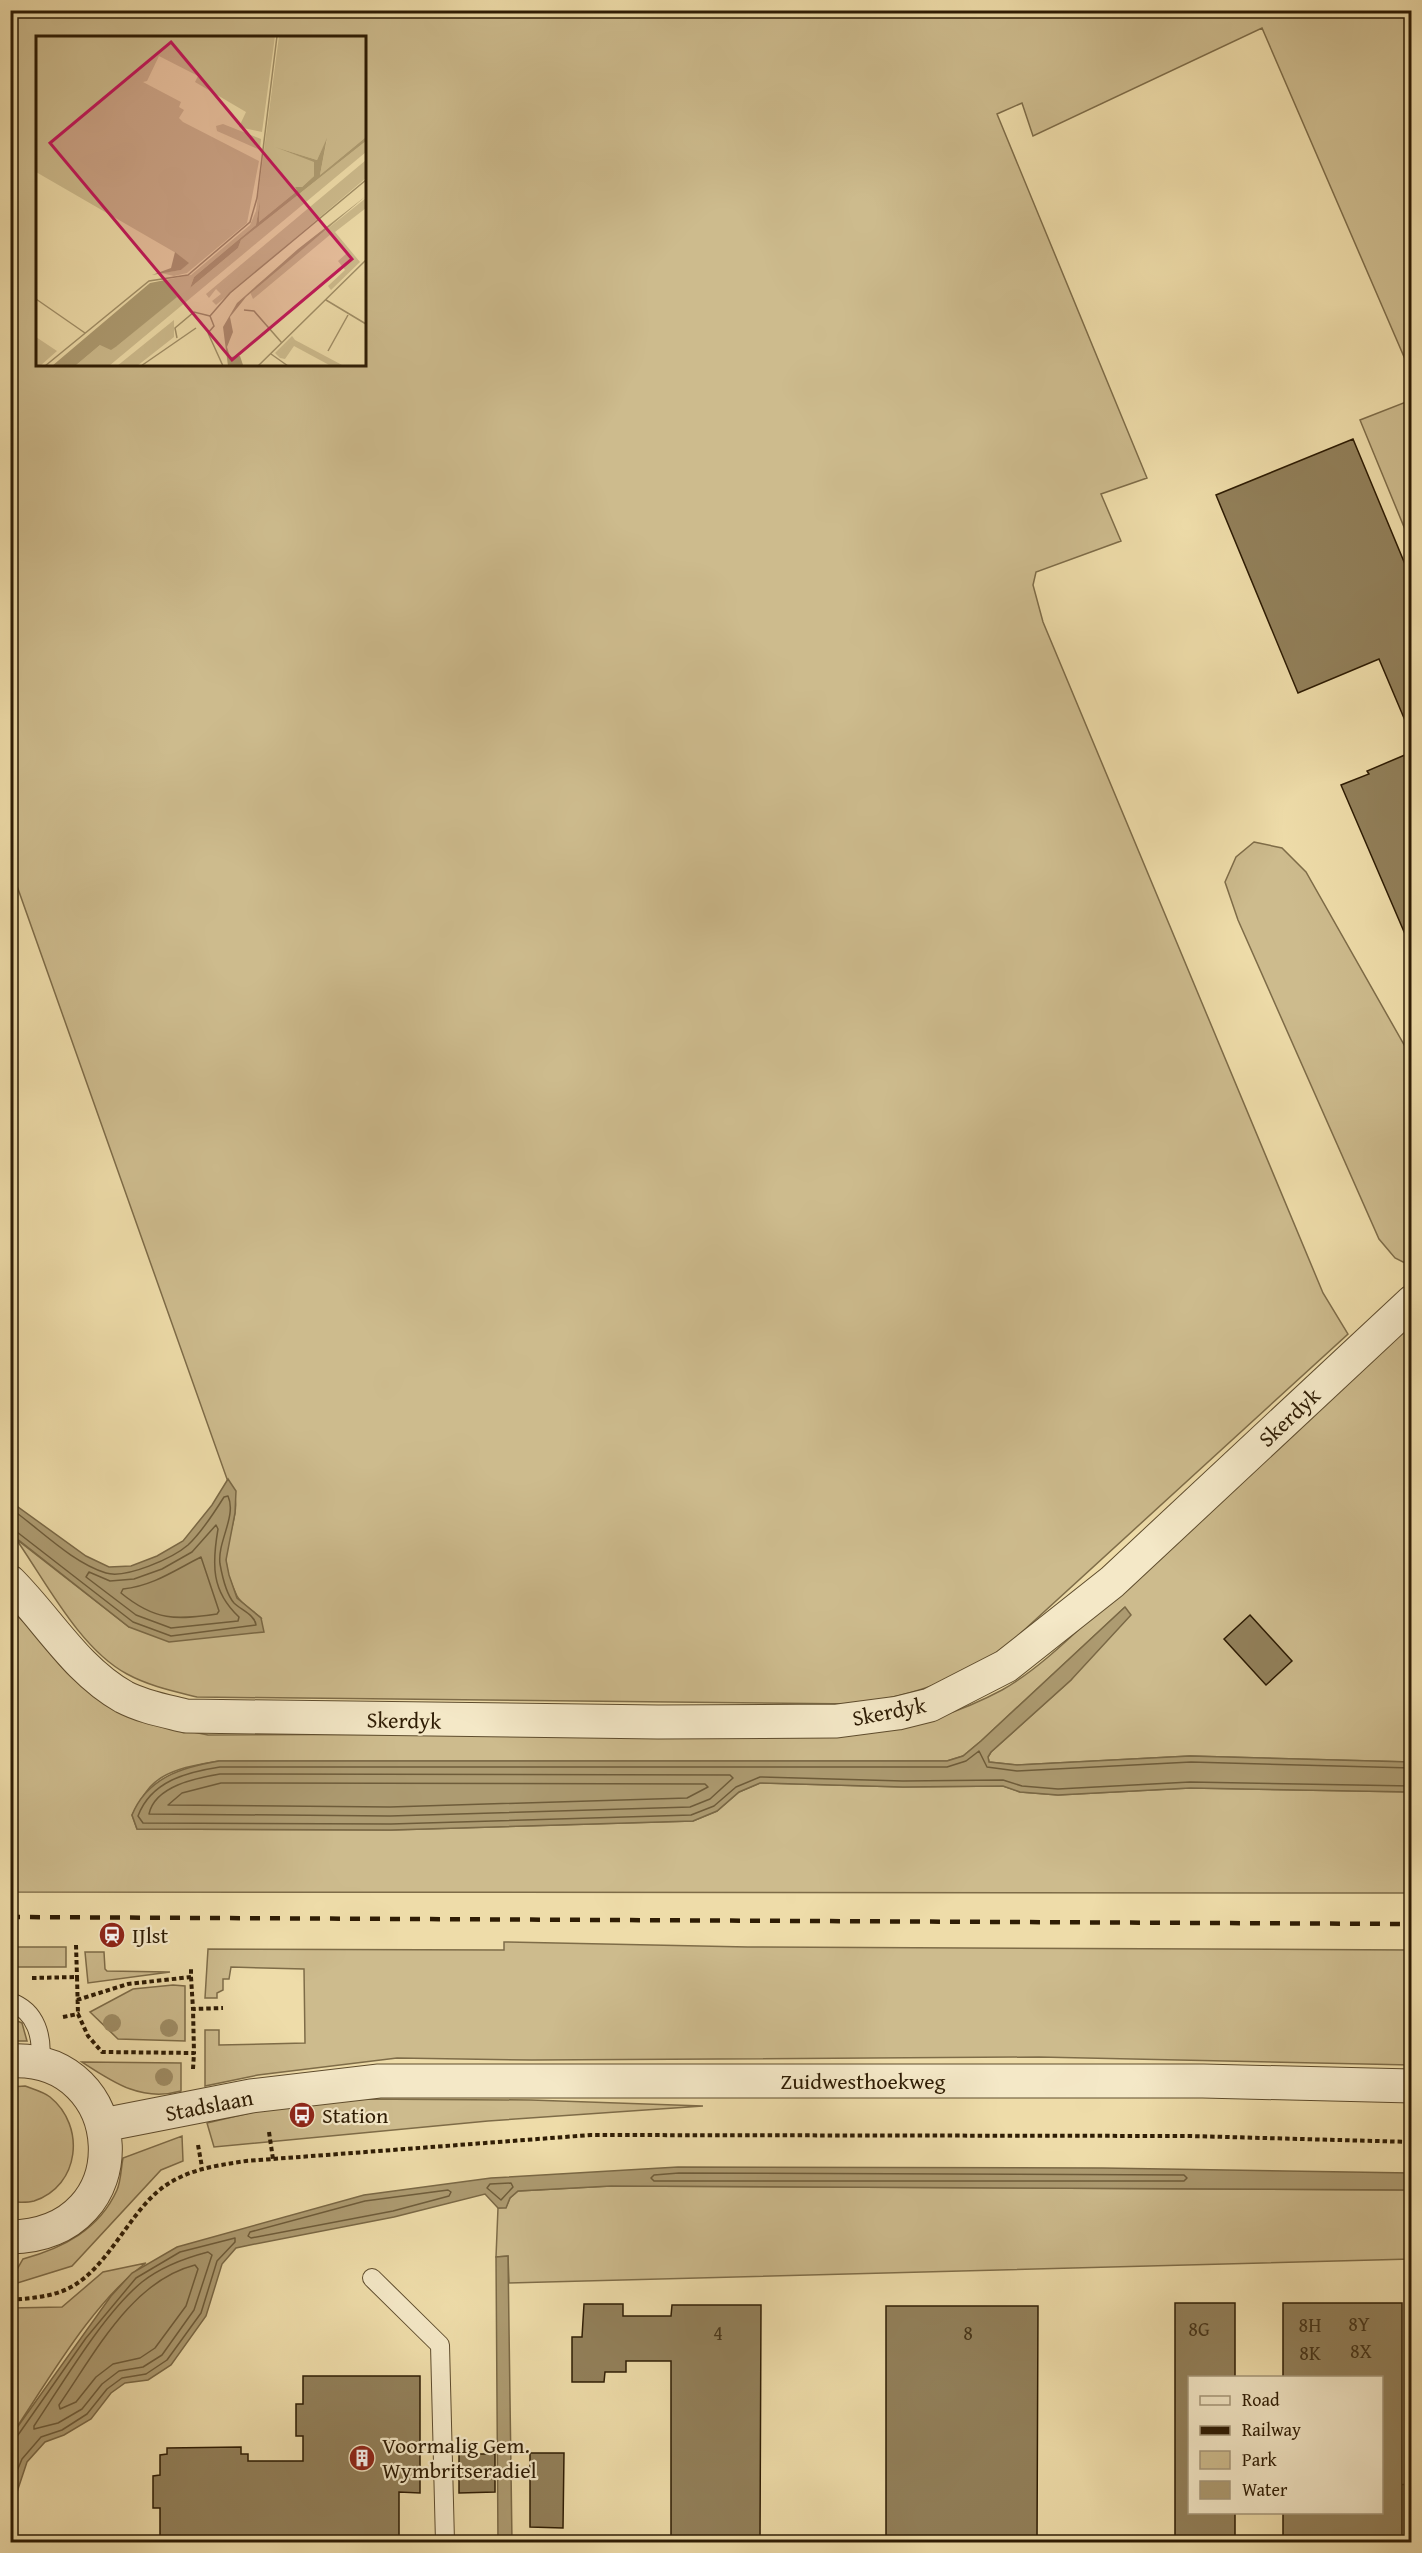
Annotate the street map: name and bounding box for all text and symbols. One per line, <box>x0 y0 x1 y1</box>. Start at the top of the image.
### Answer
inset map <box>36 36 366 366</box>
street label: Skerdyk <box>1251 1379 1328 1454</box>
street label: Skerdyk <box>849 1688 929 1734</box>
street label: Skerdyk <box>366 1703 442 1737</box>
place label: IJlst <box>132 1919 169 1951</box>
station icon: IJlst <box>97 1920 127 1950</box>
street label: Zuidwesthoekweg <box>780 2065 946 2097</box>
street label: Stadslaan <box>162 2081 256 2129</box>
place label: Station <box>322 2099 389 2131</box>
bus stop icon: Station <box>287 2100 317 2130</box>
house number: 8Y <box>1348 2309 1370 2338</box>
house number: 8H <box>1299 2310 1321 2339</box>
house number: 8G <box>1188 2314 1210 2343</box>
house number: 4 <box>713 2318 723 2347</box>
house number: 8 <box>963 2318 973 2347</box>
house number: 8X <box>1350 2336 1373 2365</box>
house number: 8K <box>1299 2338 1321 2367</box>
legend <box>1188 2376 1383 2514</box>
text: Road <box>1242 2386 1280 2413</box>
text: Railway <box>1242 2416 1301 2443</box>
place label: Voormalig Gem. Wymbritseradiel <box>382 2429 537 2486</box>
building icon: Voormalig Gem. Wymbritseradiel <box>347 2443 377 2473</box>
text: Park <box>1242 2446 1278 2473</box>
text: Water <box>1242 2476 1288 2503</box>

